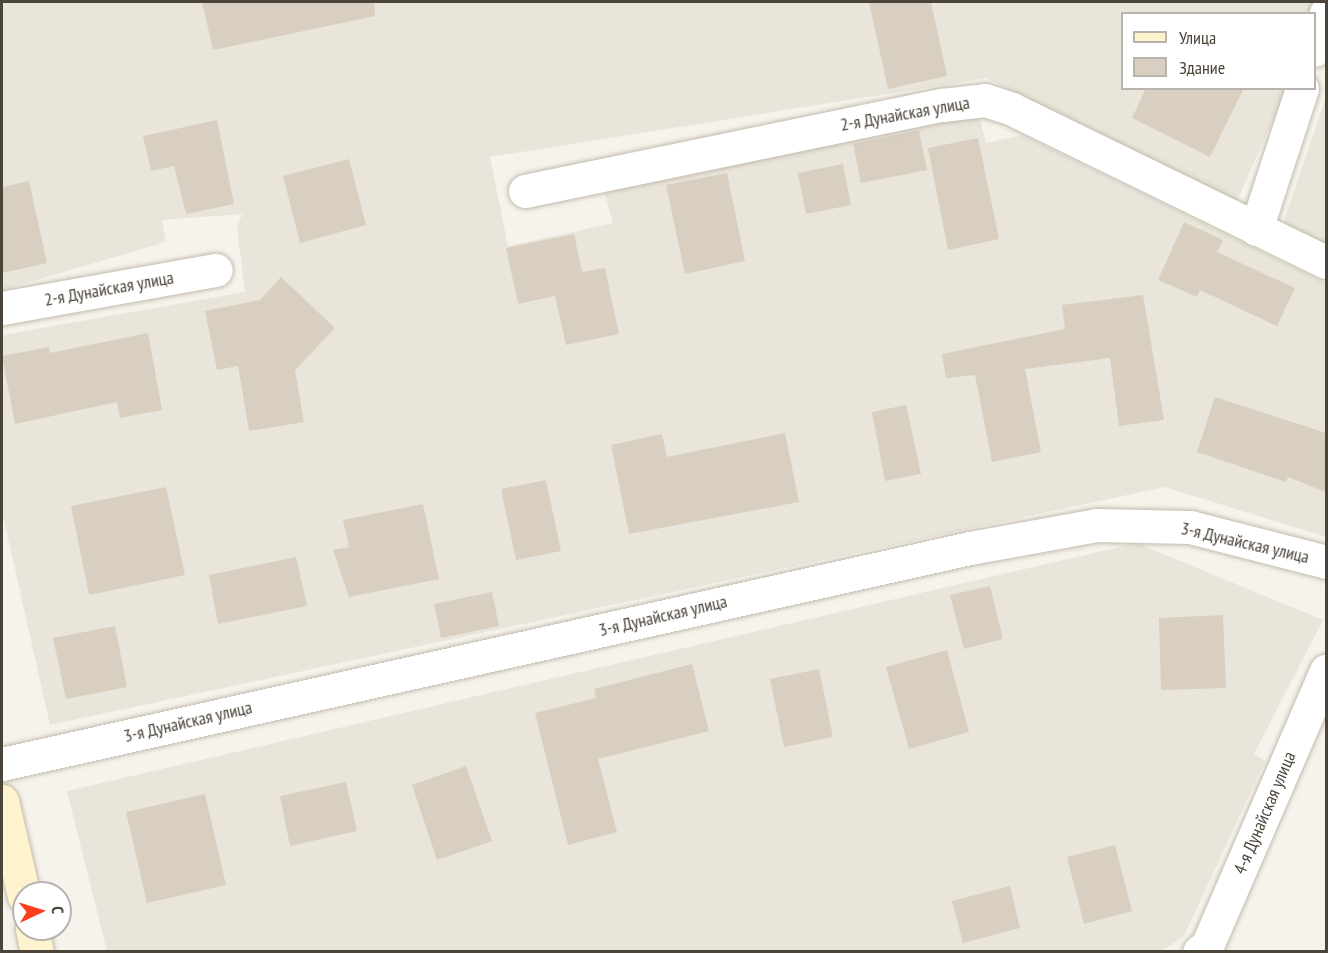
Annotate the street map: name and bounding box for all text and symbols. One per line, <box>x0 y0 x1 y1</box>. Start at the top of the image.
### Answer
legend <box>1121 12 1316 90</box>
text: Улица <box>1179 26 1216 49</box>
text: Здание <box>1179 56 1225 79</box>
street label: 2-я Дунайская улица <box>838 92 972 136</box>
street label: 2-я Дунайская улица <box>42 267 176 311</box>
street label: 3-я Дунайская улица <box>1179 518 1311 568</box>
street label: 3-я Дунайская улица <box>597 591 729 641</box>
street label: 3-я Дунайская улица <box>122 697 254 747</box>
street label: 4-я Дунайская улица <box>1229 748 1301 878</box>
north arrow <box>12 881 72 941</box>
text: С <box>48 906 68 914</box>

